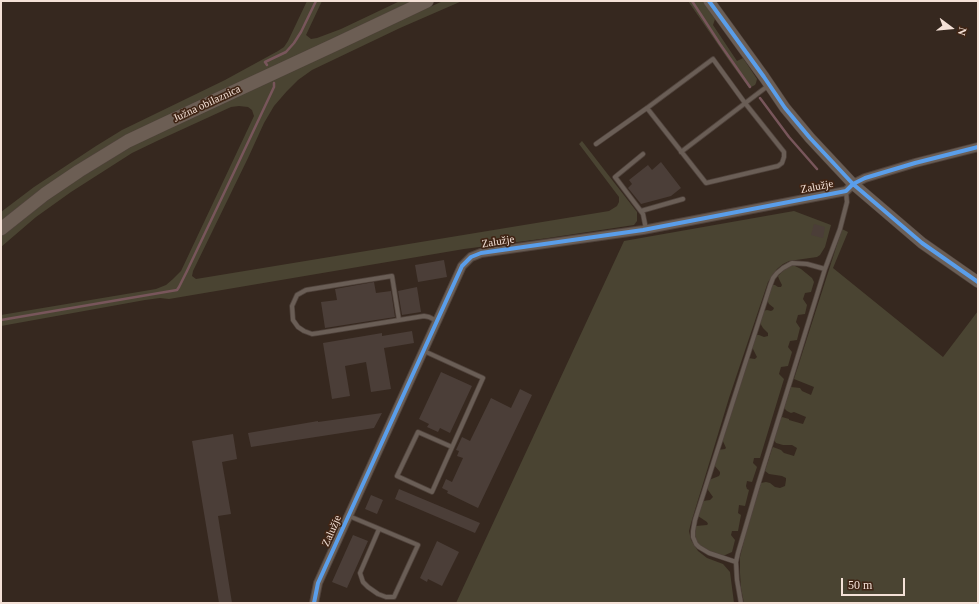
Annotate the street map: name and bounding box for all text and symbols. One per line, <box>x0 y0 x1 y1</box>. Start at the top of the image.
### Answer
north arrow <box>931 8 971 48</box>
text: N <box>956 26 969 37</box>
street label: Južna obilaznica <box>171 83 243 125</box>
street label: Zalužje <box>800 177 834 197</box>
street label: Zalužje <box>481 233 515 251</box>
street label: Zalužje <box>319 513 345 549</box>
scale bar <box>843 570 907 596</box>
text: 50 m <box>848 578 872 592</box>

